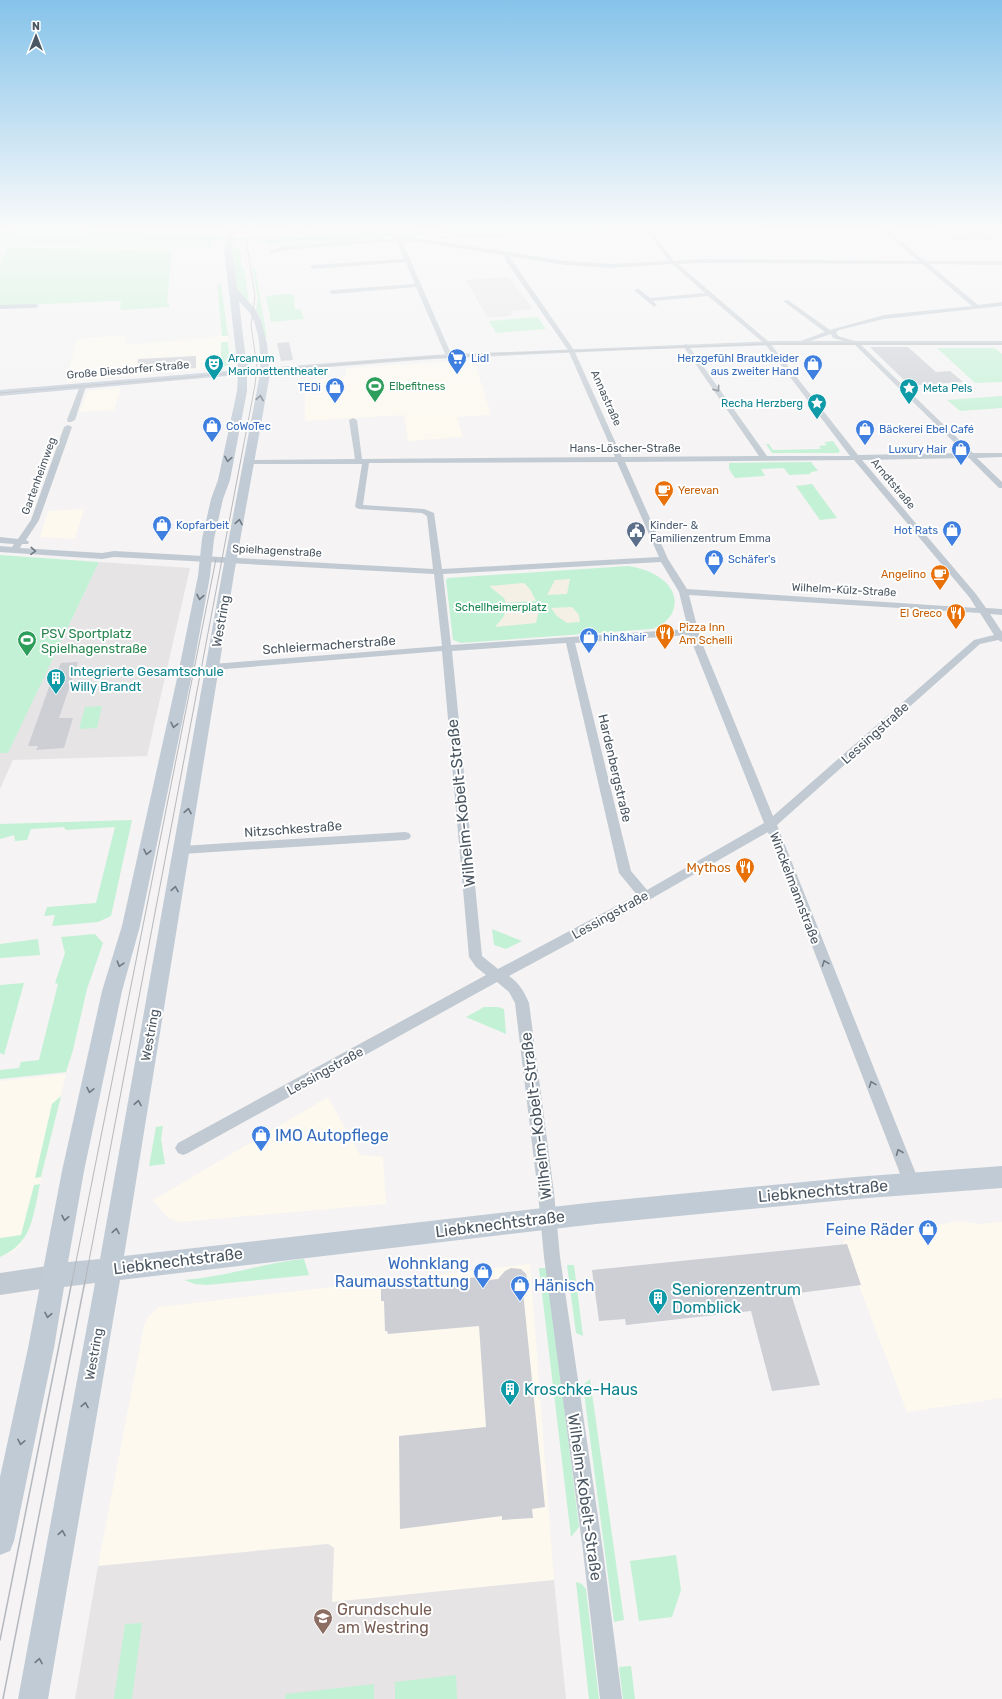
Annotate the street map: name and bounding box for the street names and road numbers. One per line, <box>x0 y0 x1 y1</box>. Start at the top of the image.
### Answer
street label: Große Diesdorfer Straße <box>66 358 190 382</box>
street label: Annastraße <box>588 368 624 428</box>
street label: Gartenheimweg <box>19 435 59 517</box>
street label: Hans-Löscher-Straße <box>569 442 681 455</box>
street label: Arndtstraße <box>868 456 918 512</box>
street label: Spielhagenstraße <box>232 542 322 560</box>
street label: Wilhelm-Külz-Straße <box>791 581 897 599</box>
street label: Westring <box>209 594 234 649</box>
street label: Schleiermacherstraße <box>262 633 396 657</box>
street label: Lessingstraße <box>838 699 912 768</box>
street label: Hardenbergstraße <box>594 713 635 824</box>
street label: Wilhelm-Kobelt-Straße <box>443 718 479 888</box>
street label: Nitzschkestraße <box>244 818 342 840</box>
street label: Winckelmannstraße <box>767 830 823 946</box>
street label: Lessingstraße <box>569 888 651 943</box>
street label: Westring <box>138 1008 163 1063</box>
street label: Wilhelm-Kobelt-Straße <box>516 1031 556 1201</box>
street label: Lessingstraße <box>284 1044 366 1099</box>
street label: Liebknechtstraße <box>757 1176 889 1206</box>
street label: Liebknechtstraße <box>434 1207 566 1241</box>
street label: Liebknechtstraße <box>112 1244 244 1278</box>
street label: Westring <box>82 1327 107 1382</box>
street label: Wilhelm-Kobelt-Straße <box>564 1412 606 1582</box>

